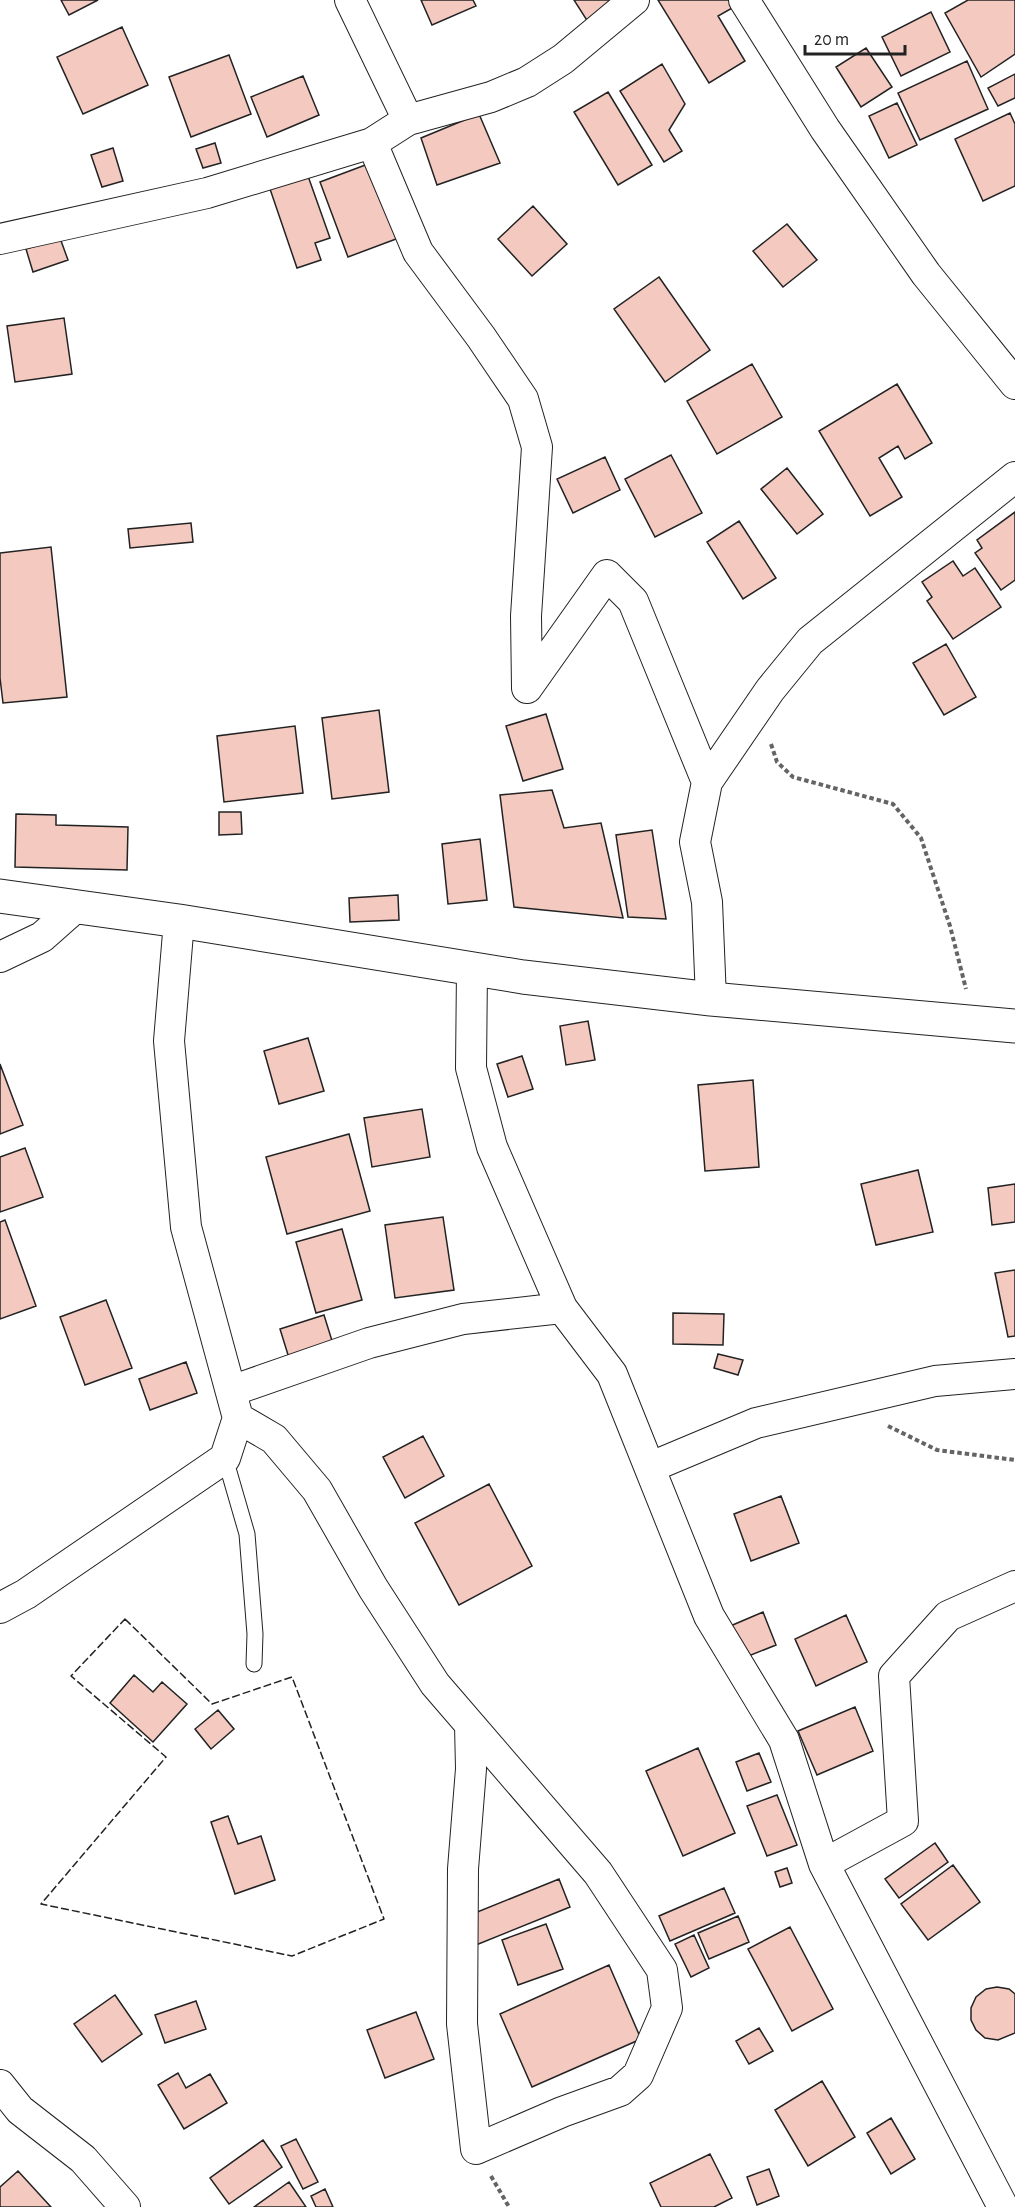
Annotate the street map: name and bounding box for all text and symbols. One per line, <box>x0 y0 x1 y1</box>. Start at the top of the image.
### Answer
scale bar <box>805 18 906 56</box>
text: 20 m <box>814 31 849 49</box>

